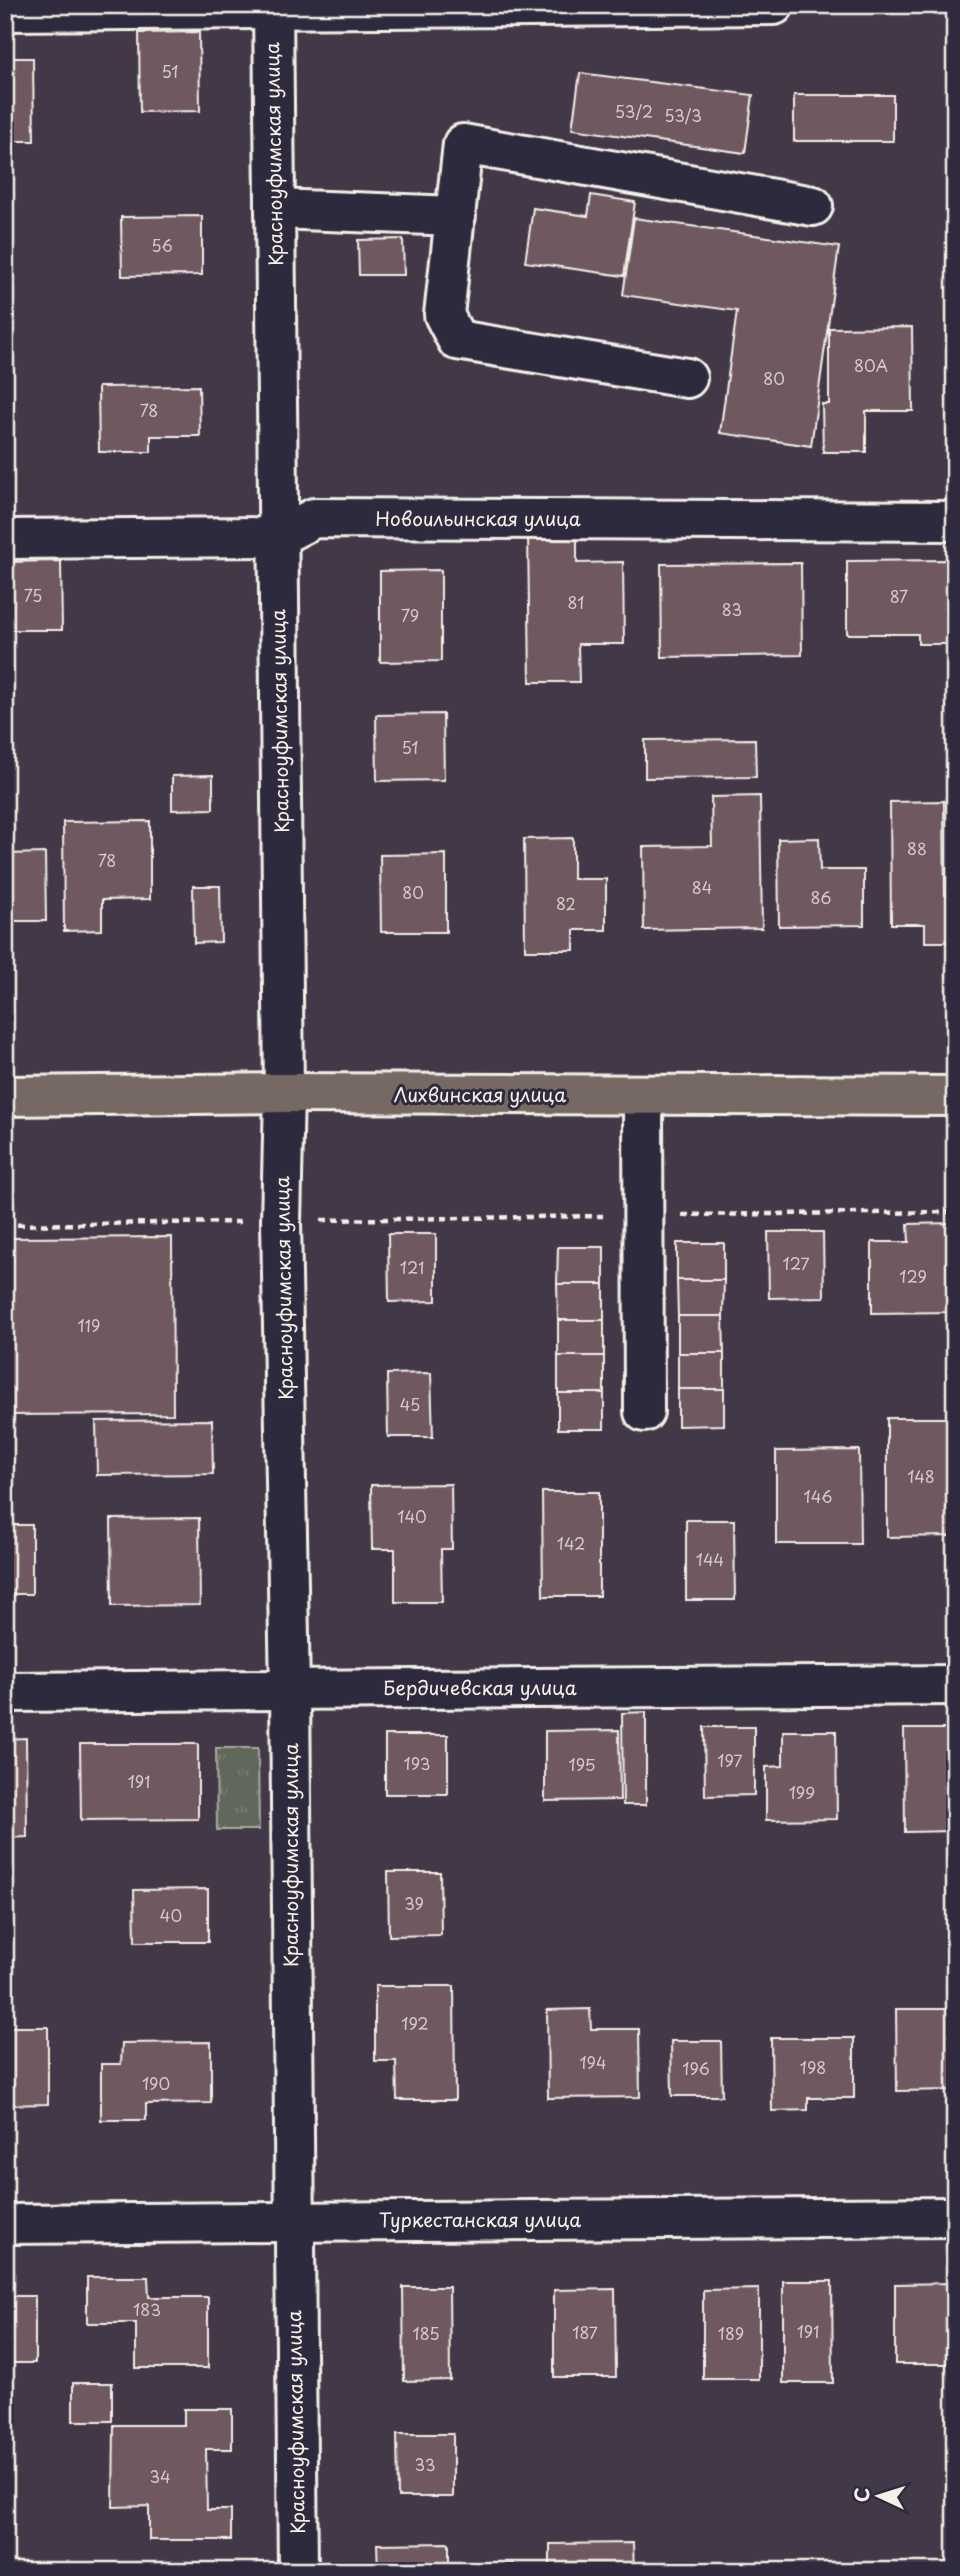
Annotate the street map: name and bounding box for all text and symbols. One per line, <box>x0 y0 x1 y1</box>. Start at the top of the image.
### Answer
street label: Красноуфимская улица <box>257 42 289 266</box>
house number: 51 <box>161 59 179 83</box>
house number: 53/2 <box>615 99 653 123</box>
house number: 53/3 <box>664 103 702 127</box>
house number: 56 <box>151 233 173 257</box>
house number: 80А <box>854 353 888 377</box>
house number: 80 <box>763 366 785 390</box>
house number: 78 <box>140 398 158 422</box>
street label: Новоильинская улица <box>375 504 581 532</box>
house number: 75 <box>24 583 42 607</box>
house number: 87 <box>890 584 908 608</box>
house number: 81 <box>567 590 585 614</box>
house number: 83 <box>722 597 742 621</box>
house number: 79 <box>401 603 419 627</box>
street label: Красноуфимская улица <box>263 609 295 833</box>
house number: 51 <box>401 735 419 759</box>
house number: 88 <box>907 836 927 860</box>
house number: 78 <box>98 848 116 872</box>
house number: 84 <box>692 875 712 899</box>
house number: 80 <box>402 880 424 904</box>
house number: 86 <box>811 885 831 909</box>
house number: 82 <box>556 891 576 915</box>
street label: Лихвинская улица <box>394 1080 566 1108</box>
street label: Красноуфимская улица <box>267 1176 299 1400</box>
house number: 127 <box>782 1251 810 1275</box>
house number: 121 <box>400 1255 424 1279</box>
house number: 129 <box>899 1264 927 1288</box>
house number: 119 <box>78 1313 100 1337</box>
house number: 45 <box>400 1392 420 1416</box>
house number: 148 <box>907 1464 935 1488</box>
house number: 146 <box>803 1484 833 1508</box>
house number: 140 <box>397 1504 427 1528</box>
house number: 142 <box>557 1531 585 1555</box>
house number: 144 <box>696 1547 724 1571</box>
street label: Бердичевская улица <box>383 1673 577 1701</box>
street label: Красноуфимская улица <box>276 1743 304 1967</box>
house number: 197 <box>717 1748 743 1772</box>
house number: 193 <box>403 1751 431 1775</box>
house number: 195 <box>569 1752 595 1776</box>
house number: 191 <box>128 1769 150 1793</box>
house number: 199 <box>789 1780 815 1804</box>
house number: 39 <box>404 1891 424 1915</box>
house number: 40 <box>160 1903 182 1927</box>
house number: 192 <box>401 2011 429 2035</box>
house number: 194 <box>579 2050 607 2074</box>
house number: 198 <box>800 2055 826 2079</box>
house number: 196 <box>682 2056 710 2080</box>
house number: 190 <box>142 2071 170 2095</box>
street label: Туркестанская улица <box>379 2205 581 2233</box>
house number: 183 <box>133 2297 161 2321</box>
street label: Красноуфимская улица <box>279 2310 311 2534</box>
house number: 191 <box>797 2319 819 2343</box>
house number: 187 <box>572 2320 598 2344</box>
house number: 185 <box>413 2321 439 2345</box>
house number: 189 <box>718 2321 744 2345</box>
house number: 33 <box>414 2452 436 2476</box>
north arrow <box>844 2460 914 2530</box>
house number: 34 <box>149 2464 171 2488</box>
text: С <box>847 2487 876 2503</box>

